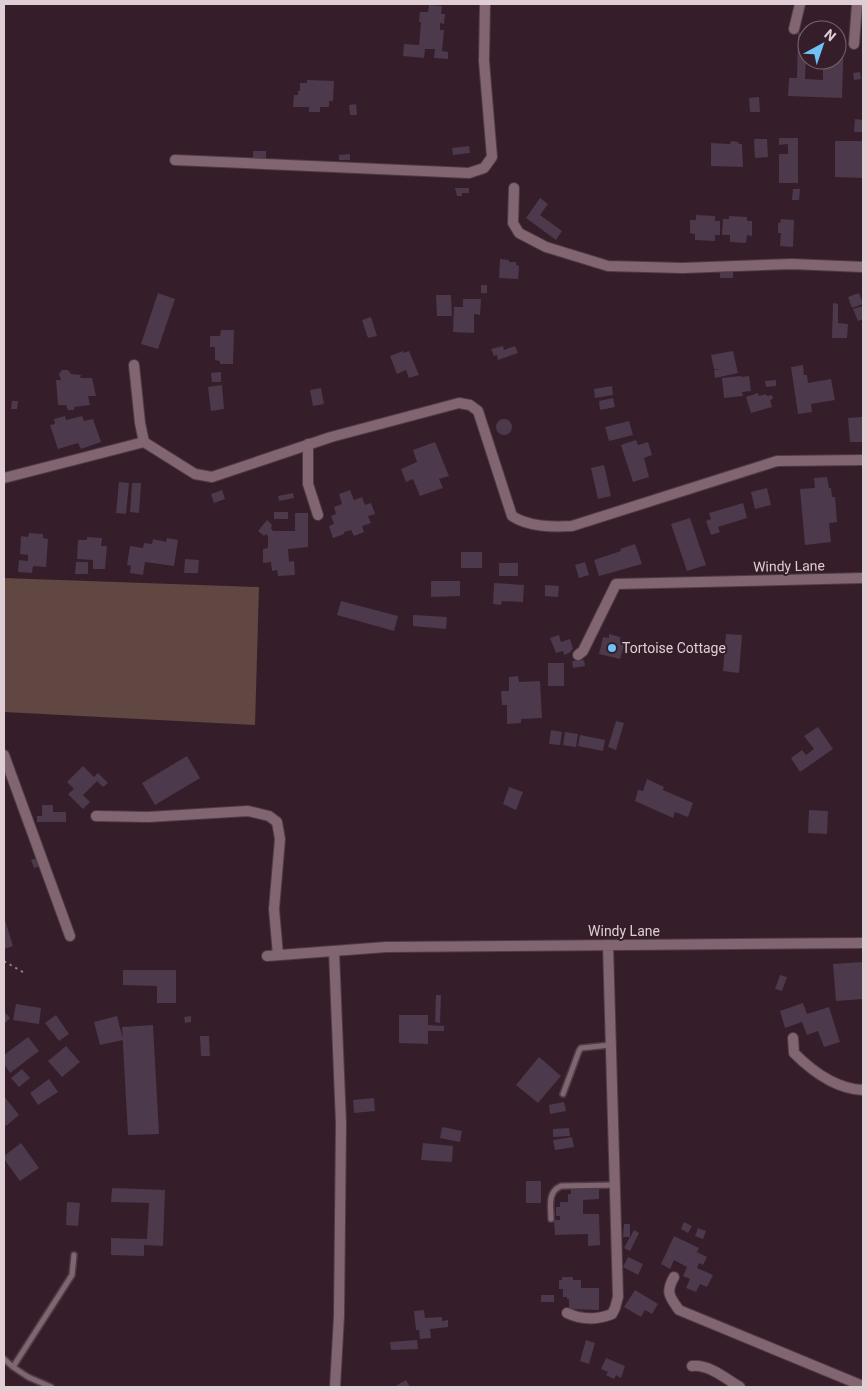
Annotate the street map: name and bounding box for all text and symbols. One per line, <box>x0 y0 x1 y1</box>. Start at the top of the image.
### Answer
north arrow <box>797 20 847 70</box>
text: N <box>821 26 839 44</box>
street label: Windy Lane <box>753 557 825 575</box>
place label: Tortoise Cottage <box>622 640 726 656</box>
marker: Tortoise Cottage <box>606 642 618 654</box>
street label: Windy Lane <box>588 923 660 939</box>

